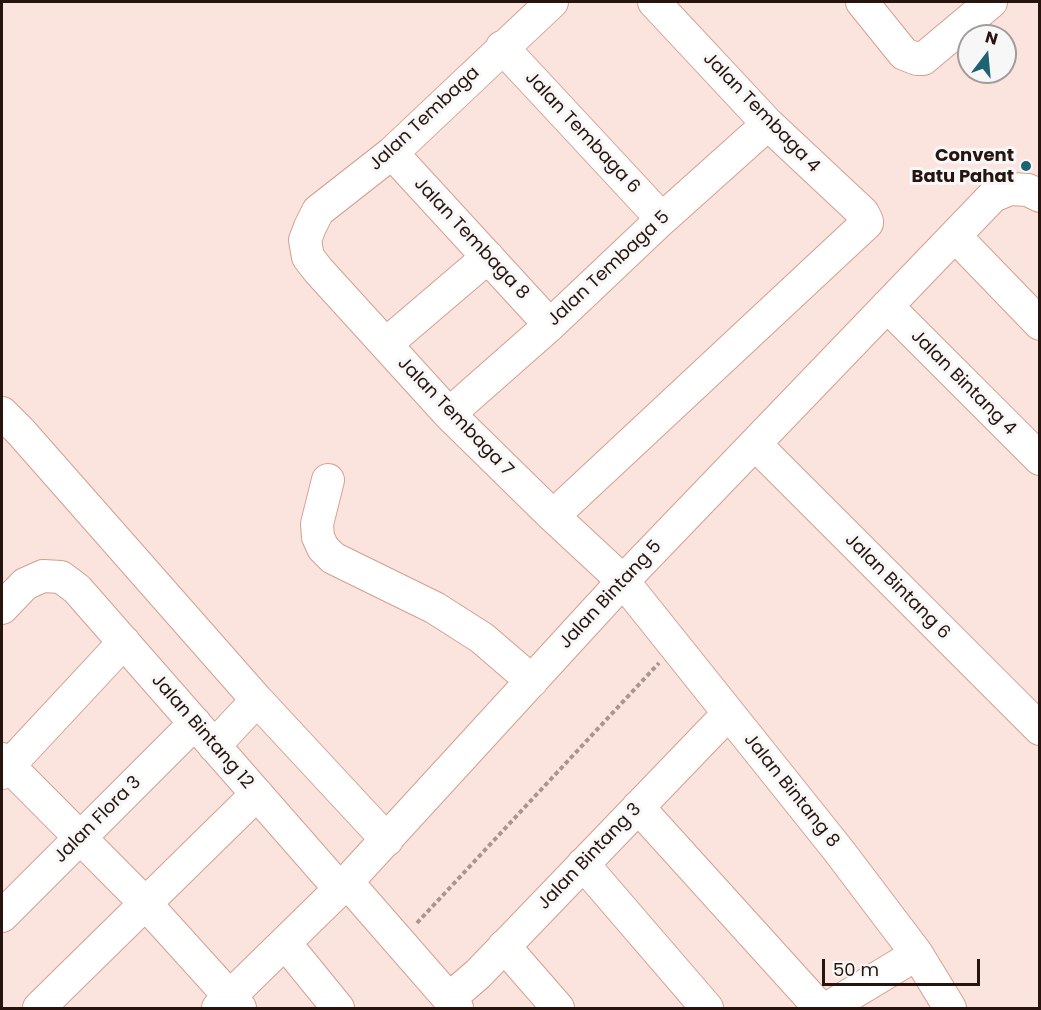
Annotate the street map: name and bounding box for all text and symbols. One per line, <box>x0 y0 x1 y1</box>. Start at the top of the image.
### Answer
north arrow <box>957 24 1017 84</box>
text: N <box>983 25 1001 51</box>
street label: Jalan Tembaga 4 <box>698 48 824 178</box>
street label: Jalan Tembaga <box>365 62 485 176</box>
street label: Jalan Tembaga 6 <box>520 68 644 198</box>
place label: Convent Batu Pahat <box>912 145 1014 188</box>
marker: Convent Batu Pahat <box>1019 159 1033 173</box>
street label: Jalan Tembaga 8 <box>409 174 533 304</box>
street label: Jalan Tembaga 5 <box>544 207 674 331</box>
street label: Jalan Bintang 4 <box>906 326 1020 440</box>
street label: Jalan Tembaga 7 <box>393 353 517 481</box>
street label: Jalan Bintang 6 <box>840 530 954 644</box>
street label: Jalan Bintang 5 <box>555 536 667 654</box>
street label: Jalan Bintang 12 <box>146 670 258 794</box>
street label: Jalan Bintang 8 <box>738 730 844 852</box>
street label: Jalan Flora 3 <box>50 772 146 868</box>
street label: Jalan Bintang 3 <box>534 799 646 915</box>
scale bar <box>825 947 982 985</box>
text: 50 m <box>833 957 879 982</box>

